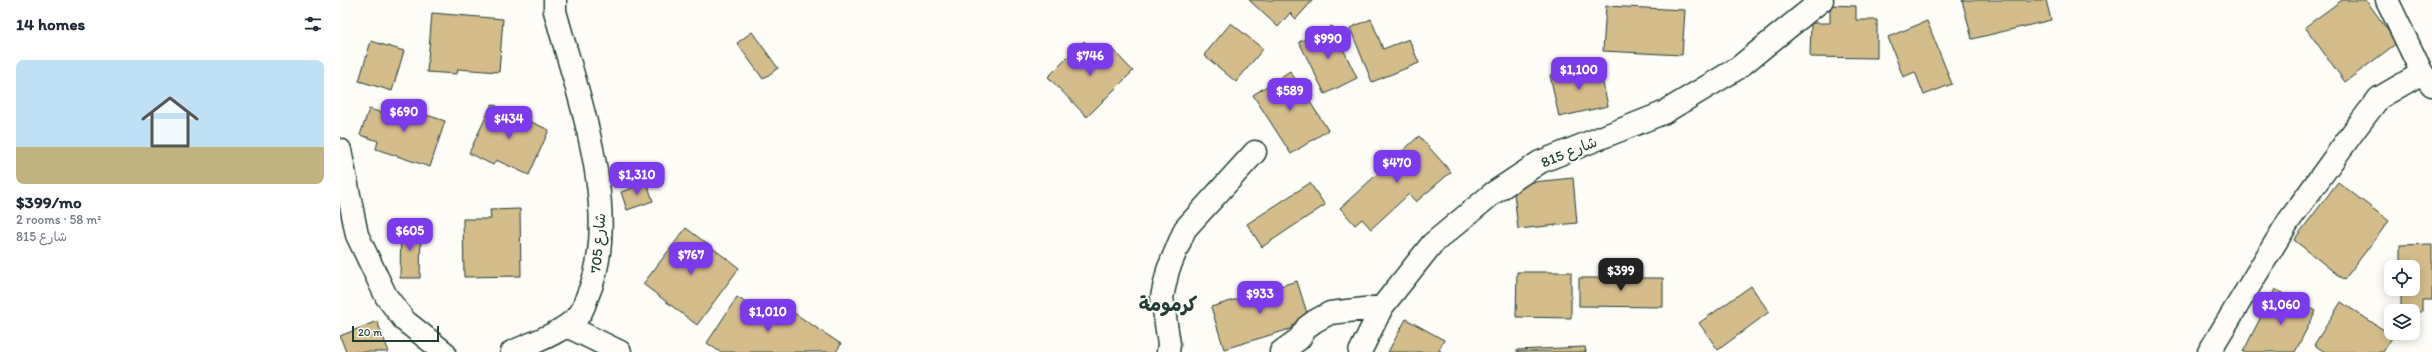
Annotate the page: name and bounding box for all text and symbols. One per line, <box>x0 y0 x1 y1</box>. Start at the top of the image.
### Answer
icon: filters <box>302 13 324 35</box>
text: 14 homes <box>16 14 85 34</box>
pin: $990 <box>1304 26 1352 60</box>
text: $990 <box>1314 31 1342 46</box>
pin: $746 <box>1066 43 1114 77</box>
text: $746 <box>1076 48 1104 63</box>
pin: $1,100 <box>1546 57 1612 91</box>
text: $1,100 <box>1560 62 1598 77</box>
pin: $589 <box>1266 78 1314 112</box>
text: $589 <box>1276 83 1304 98</box>
icon: home <box>134 86 206 158</box>
pin: $690 <box>380 99 428 133</box>
text: $690 <box>390 104 418 119</box>
pin: $434 <box>485 106 533 140</box>
text: $434 <box>494 111 524 126</box>
street label: شارع 815 <box>1538 133 1600 172</box>
pin: $470 <box>1373 150 1421 184</box>
text: $470 <box>1383 155 1411 170</box>
pin: $1,310 <box>604 162 670 196</box>
text: $1,310 <box>619 167 655 182</box>
text: $399/mo <box>16 192 82 212</box>
text: 2 rooms · 58 m² <box>16 212 101 227</box>
street label: شارع 705 <box>586 212 611 274</box>
pin: $605 <box>386 218 434 252</box>
text: $605 <box>396 223 424 238</box>
text: شارع 815 <box>16 229 67 244</box>
pin: $767 <box>667 242 715 276</box>
text: $767 <box>678 247 704 262</box>
pin: $399 <box>1597 258 1645 292</box>
map controls <box>2384 260 2420 340</box>
button: locate <box>2384 260 2420 296</box>
text: $399 <box>1607 263 1635 278</box>
pin: $933 <box>1236 281 1284 315</box>
text: $933 <box>1246 286 1274 301</box>
pin: $1,060 <box>2248 292 2314 326</box>
district label: كرمومة <box>1139 293 1198 317</box>
text: $1,060 <box>2262 297 2300 312</box>
pin: $1,010 <box>735 299 801 333</box>
text: $1,010 <box>749 304 787 319</box>
button: layers <box>2384 304 2420 340</box>
scale bar <box>352 324 439 343</box>
text: 20 m <box>358 326 382 339</box>

